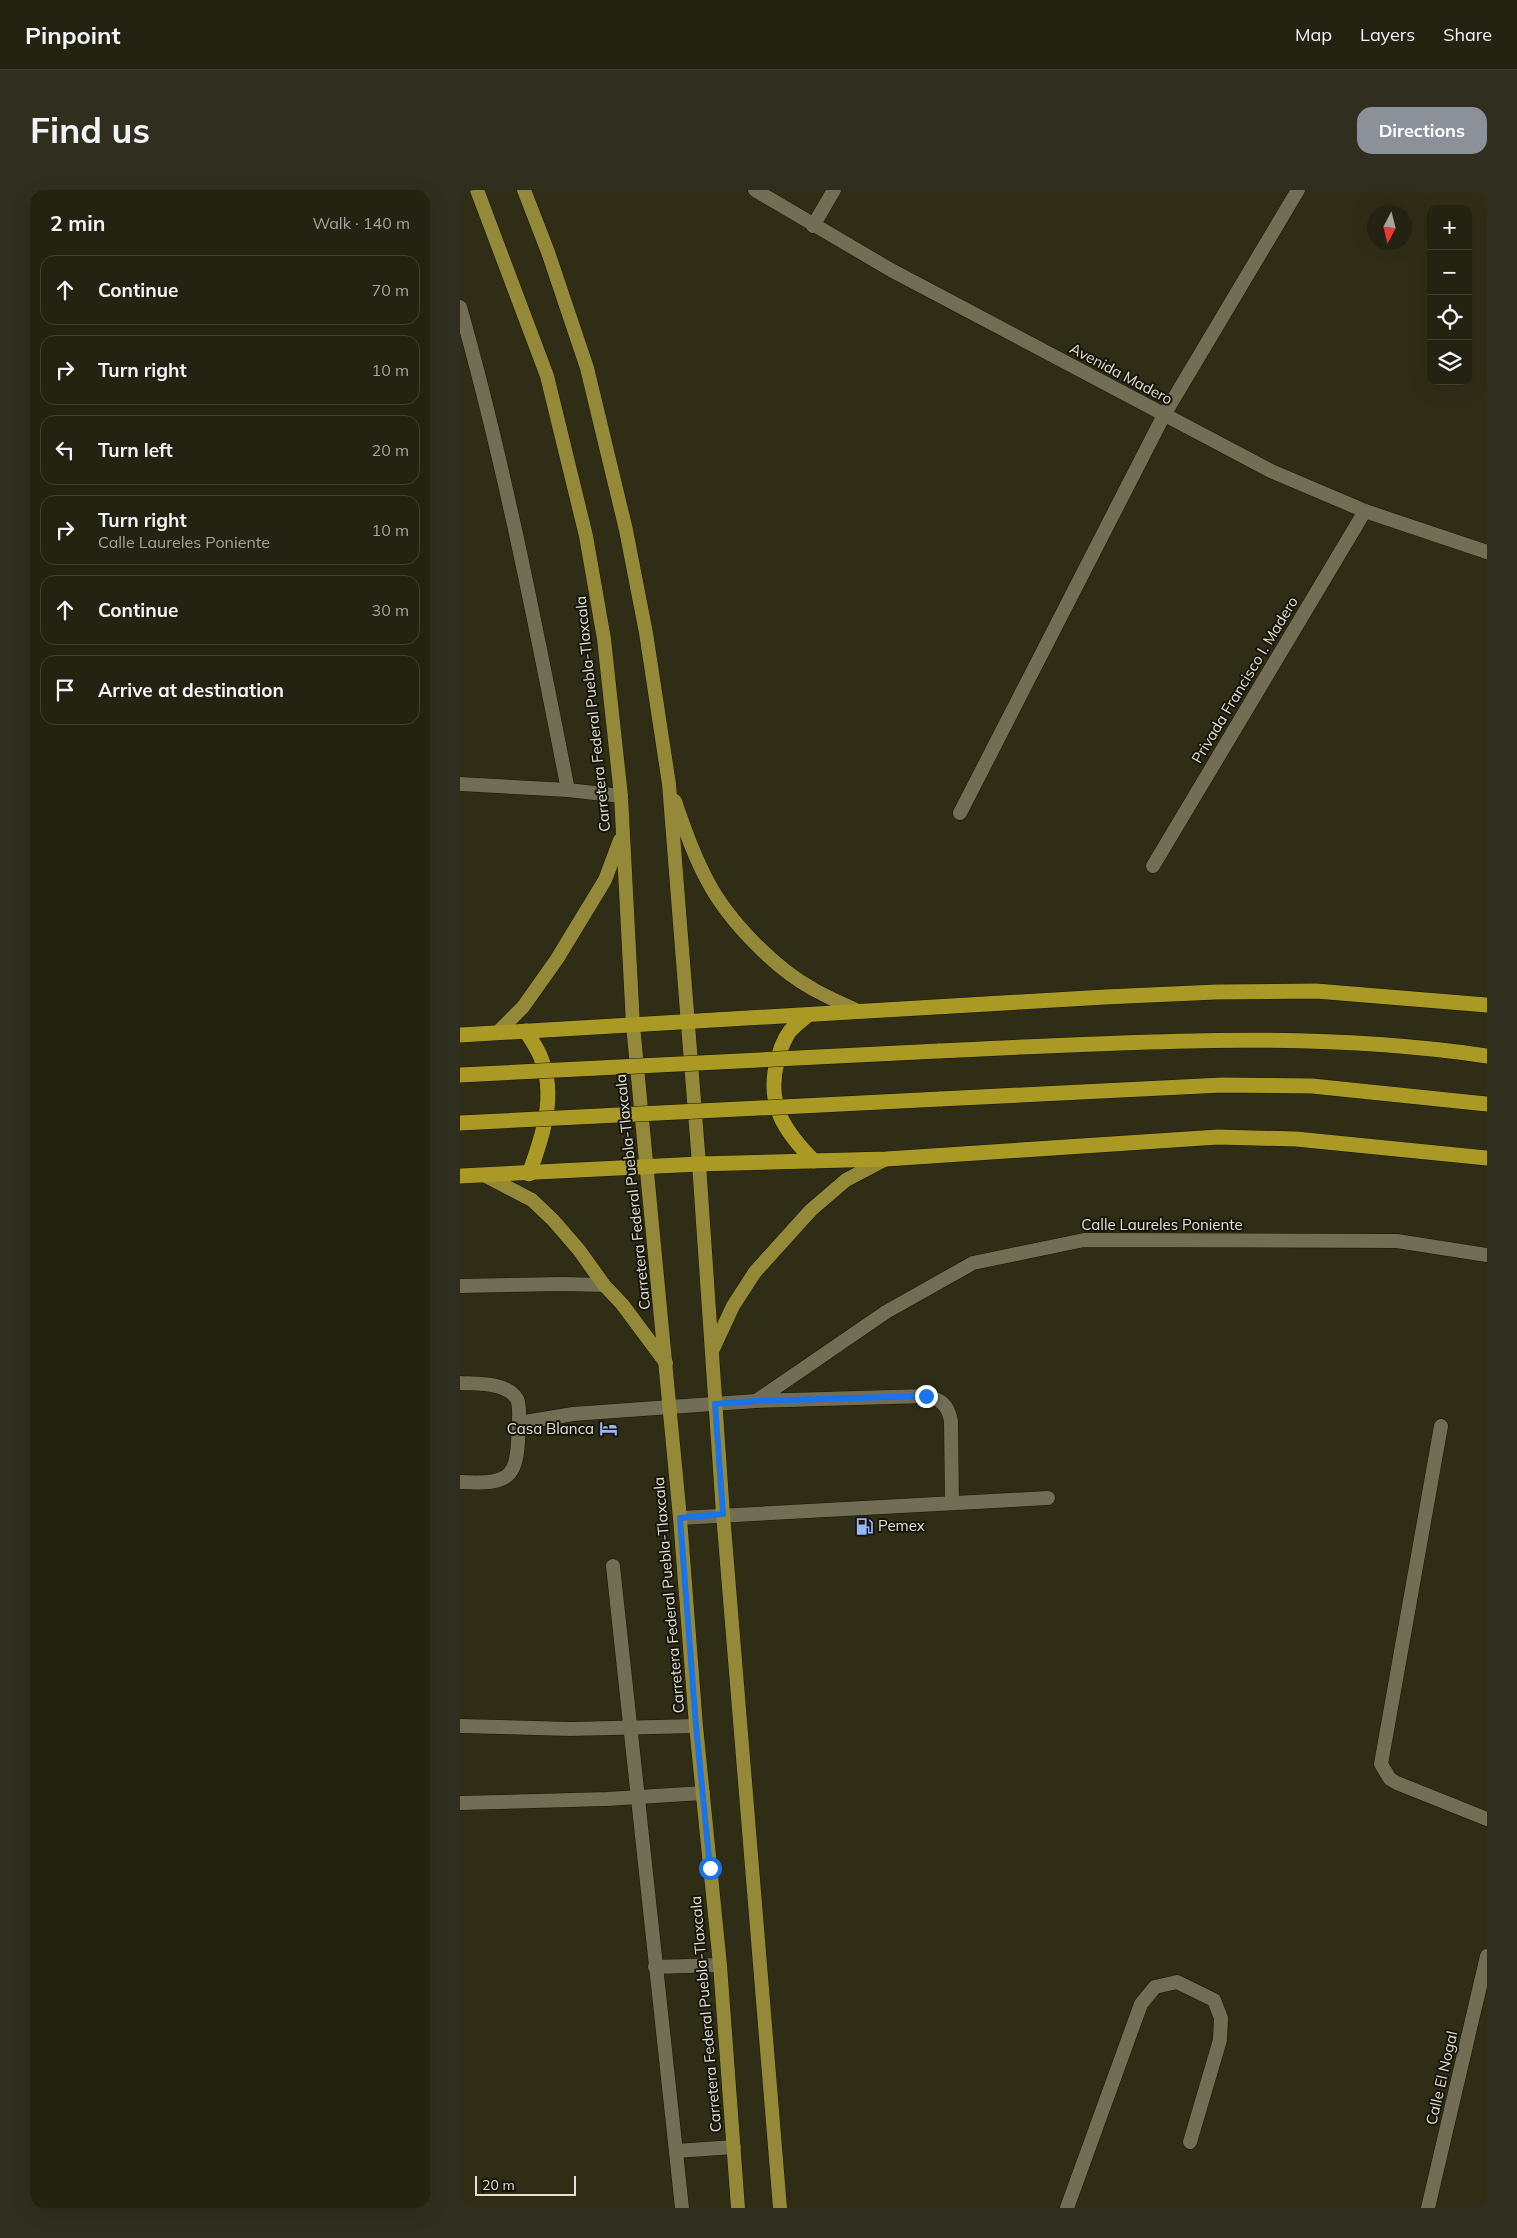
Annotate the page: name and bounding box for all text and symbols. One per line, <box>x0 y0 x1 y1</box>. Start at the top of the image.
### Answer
text: Pinpoint <box>25 20 121 50</box>
text: Map <box>1295 23 1332 46</box>
text: Layers <box>1360 23 1415 46</box>
text: Share <box>1443 23 1492 46</box>
button: Directions <box>1357 107 1487 154</box>
text: Find us <box>30 108 150 152</box>
north arrow <box>1367 205 1412 250</box>
map controls <box>1427 205 1472 385</box>
button: + <box>1427 205 1472 250</box>
text: 2 min <box>50 210 105 236</box>
text: Walk · 140 m <box>312 213 410 233</box>
button: − <box>1427 250 1472 295</box>
icon: ahead <box>51 276 79 304</box>
text: Continue <box>98 278 178 302</box>
text: 70 m <box>372 280 409 300</box>
button: locate <box>1427 295 1472 340</box>
street label: Avenida Madero <box>1067 338 1176 409</box>
button: layers <box>1427 340 1472 385</box>
icon: right <box>51 356 79 384</box>
text: Turn right <box>98 358 187 382</box>
text: 10 m <box>372 360 409 380</box>
icon: left <box>51 436 79 464</box>
text: Turn left <box>98 438 173 462</box>
text: 20 m <box>372 440 409 460</box>
text: Turn right <box>98 508 187 532</box>
icon: right <box>51 516 79 544</box>
text: 10 m <box>372 520 409 540</box>
text: Calle Laureles Poniente <box>98 532 270 552</box>
street label: Privada Francisco I. Madero <box>1187 593 1302 767</box>
street label: Carretera Federal Puebla-Tlaxcala <box>571 595 614 833</box>
icon: ahead <box>51 596 79 624</box>
text: Continue <box>98 598 178 622</box>
text: 30 m <box>372 600 409 620</box>
icon: arrive <box>51 676 79 704</box>
text: Arrive at destination <box>98 678 284 702</box>
street label: Carretera Federal Puebla-Tlaxcala <box>611 1073 654 1311</box>
street label: Calle Laureles Poniente <box>1081 1215 1243 1234</box>
route end <box>915 1385 938 1408</box>
place label: Casa Blanca <box>507 1419 594 1438</box>
hotel icon: Casa Blanca <box>598 1419 618 1439</box>
street label: Carretera Federal Puebla-Tlaxcala <box>649 1476 688 1714</box>
fuel station icon: Pemex <box>854 1516 874 1536</box>
place label: Pemex <box>878 1516 925 1535</box>
route start <box>699 1857 722 1880</box>
street label: Carretera Federal Puebla-Tlaxcala <box>686 1895 725 2133</box>
street label: Calle El Nogal <box>1421 2029 1462 2127</box>
scale bar <box>475 2173 576 2196</box>
text: 20 m <box>482 2176 515 2194</box>

